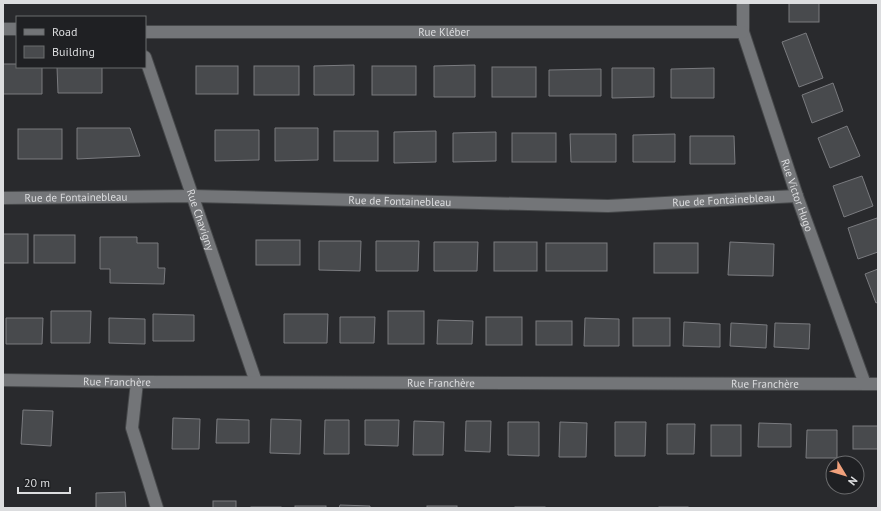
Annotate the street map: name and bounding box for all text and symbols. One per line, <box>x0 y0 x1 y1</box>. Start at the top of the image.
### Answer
legend <box>16 16 146 68</box>
text: Road <box>52 24 77 39</box>
street label: Rue Kléber <box>418 25 470 39</box>
text: Building <box>52 44 95 59</box>
street label: Rue Victor Hugo <box>778 157 816 234</box>
street label: Rue Chavigny <box>184 187 218 253</box>
street label: Rue de Fontainebleau <box>24 190 128 205</box>
street label: Rue de Fontainebleau <box>672 190 776 210</box>
street label: Rue de Fontainebleau <box>348 193 452 209</box>
street label: Rue Franchère <box>83 374 151 389</box>
street label: Rue Franchère <box>407 376 475 390</box>
street label: Rue Franchère <box>731 377 799 391</box>
north arrow <box>825 455 865 495</box>
scale bar <box>18 469 70 495</box>
text: N <box>845 474 861 488</box>
text: 20 m <box>24 475 50 490</box>

